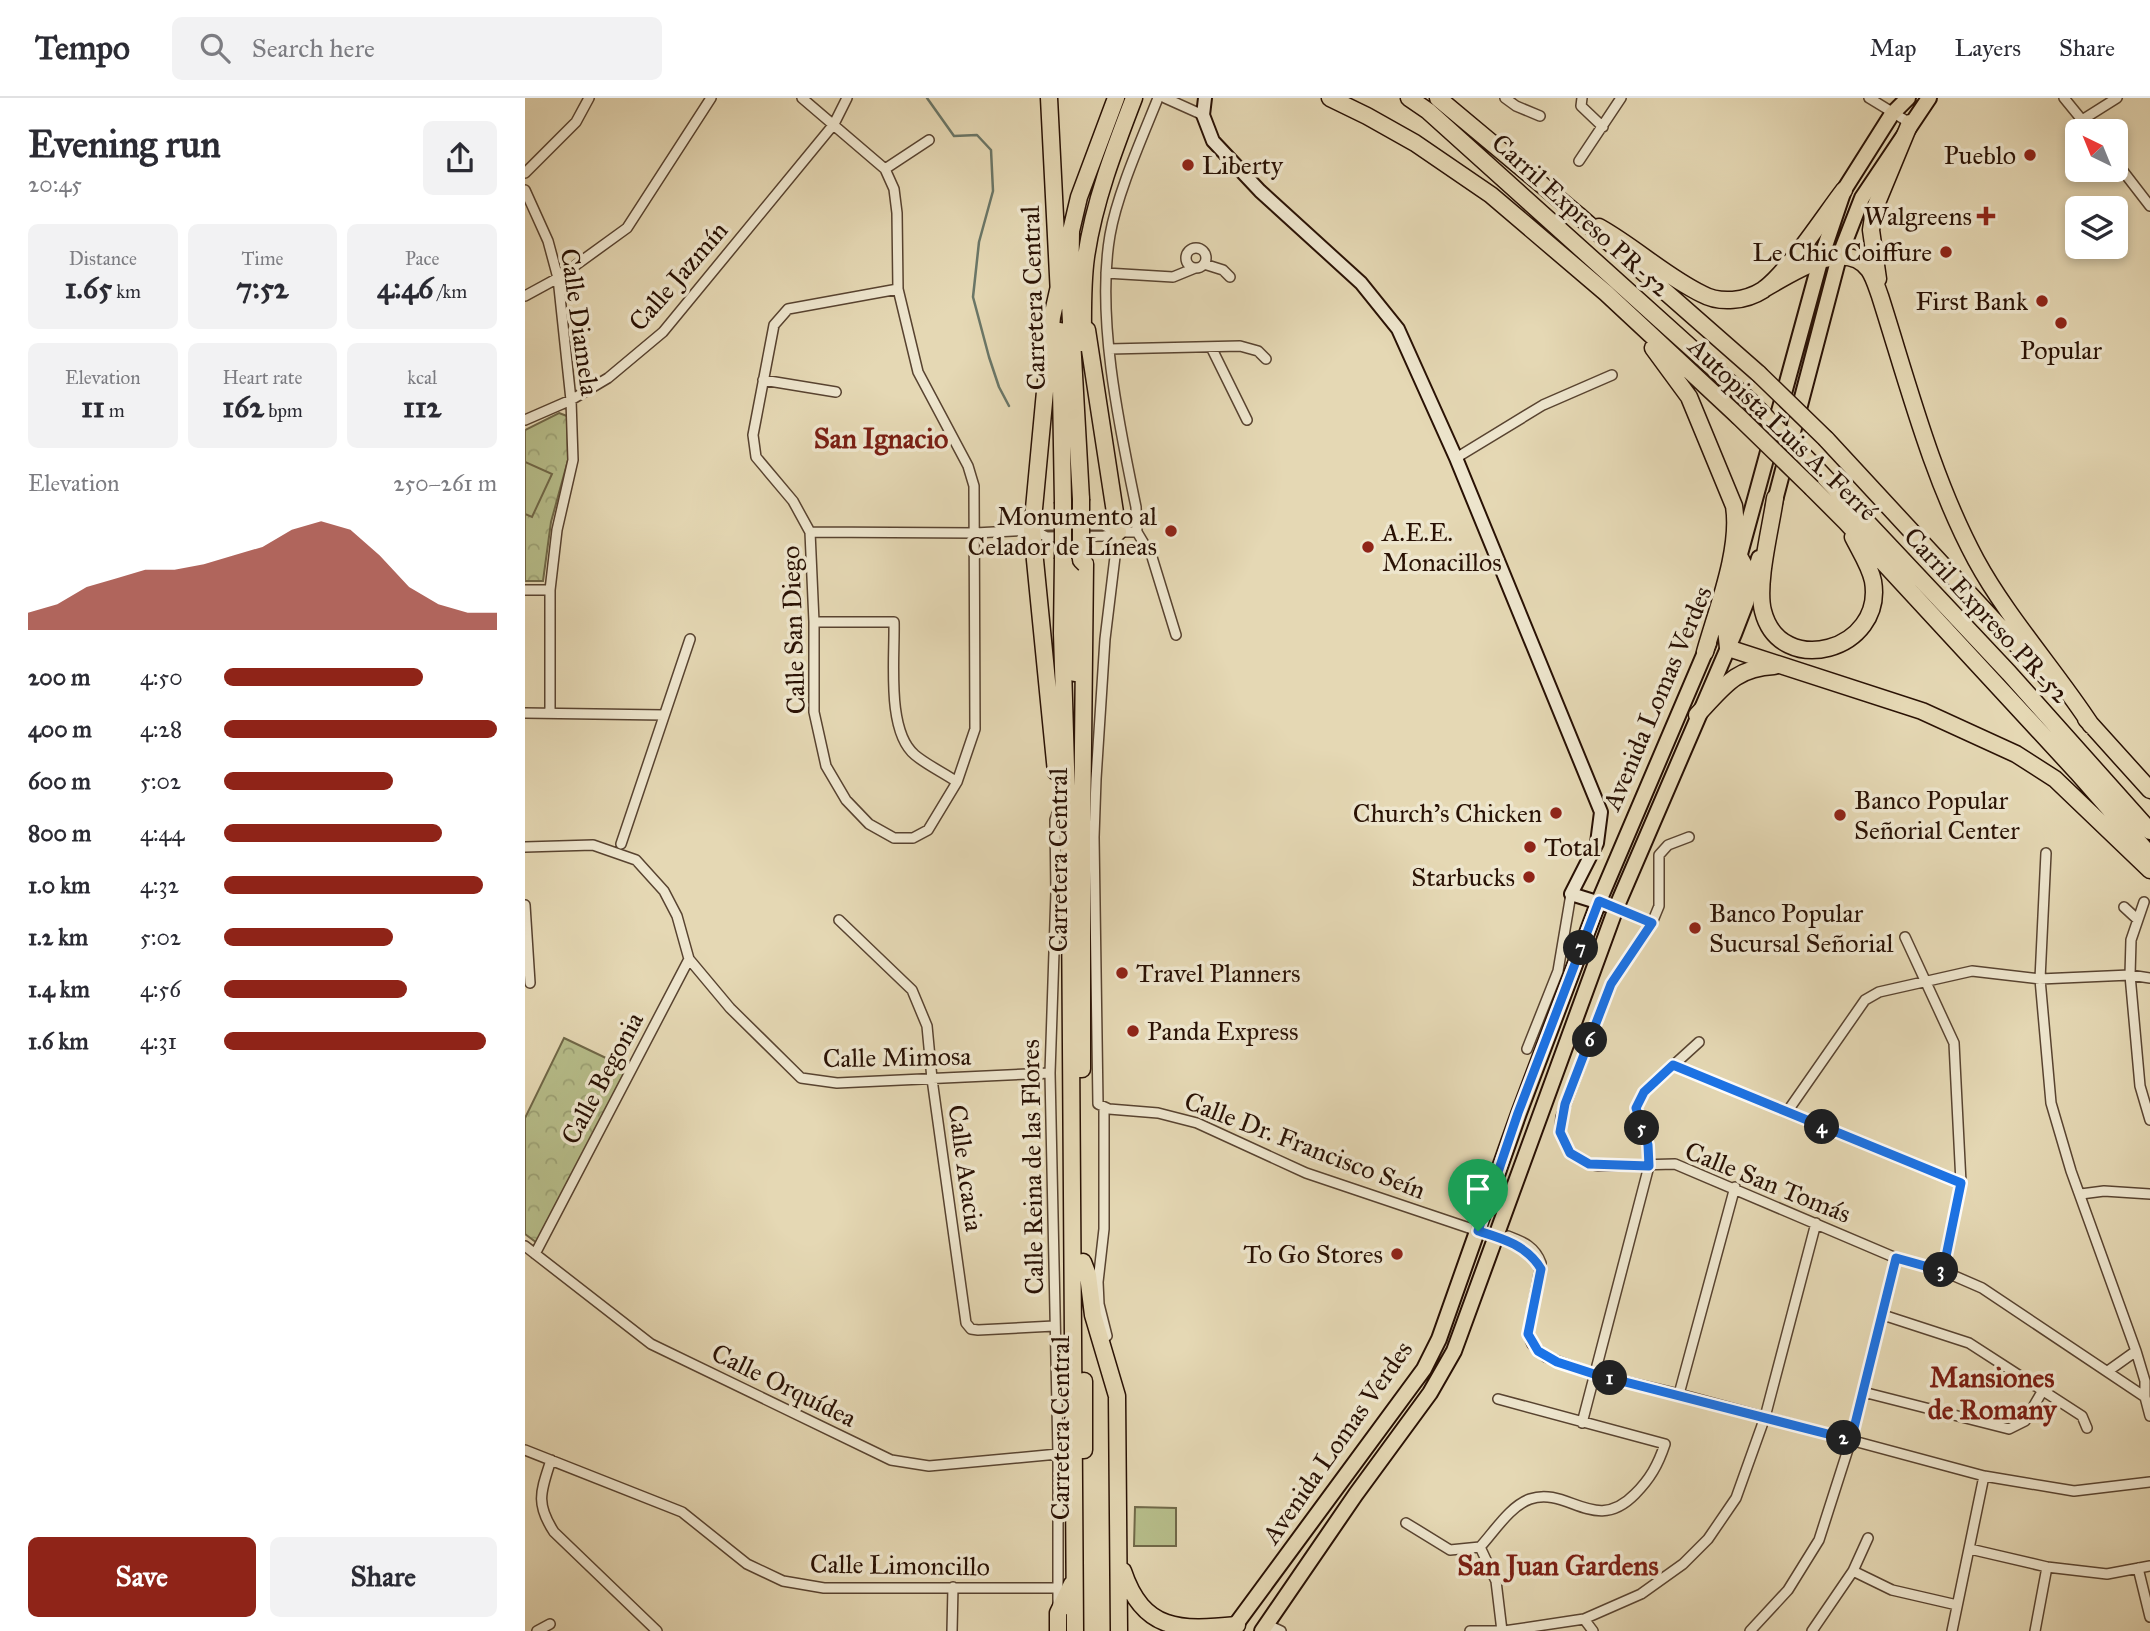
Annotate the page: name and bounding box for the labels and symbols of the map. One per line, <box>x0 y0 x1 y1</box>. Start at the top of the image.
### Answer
north arrow <box>2065 119 2128 182</box>
street label: Carril Expreso PR-52 <box>1485 127 1677 303</box>
place label: Pueblo <box>1944 139 2016 171</box>
marker: Pueblo <box>2022 147 2038 163</box>
place label: Liberty <box>1202 149 1284 181</box>
marker: Liberty <box>1180 157 1196 173</box>
place label: Walgreens <box>1864 200 1972 232</box>
street label: Carretera Central <box>1014 205 1052 391</box>
marker: Walgreens <box>1978 208 1994 224</box>
street label: Calle Jazmín <box>622 215 734 337</box>
place label: Le Chic Coiffure <box>1753 236 1932 268</box>
marker: Le Chic Coiffure <box>1938 244 1954 260</box>
street label: Calle Diamela <box>554 246 606 398</box>
place label: First Bank <box>1916 285 2029 317</box>
marker: First Bank <box>2034 293 2050 309</box>
marker: Popular <box>2053 315 2069 331</box>
street label: Autopista Luis A. Ferré <box>1681 330 1884 528</box>
place label: Popular <box>2020 334 2102 366</box>
district label: San Ignacio <box>814 421 948 456</box>
place label: Monumento al Celador de Líneas <box>968 500 1157 562</box>
place label: A.E.E. Monacillos <box>1381 516 1502 578</box>
street label: Carril Expreso PR-52 <box>1897 520 2077 710</box>
marker: Monumento al Celador de Líneas <box>1163 523 1179 539</box>
marker: A.E.E. Monacillos <box>1360 539 1376 555</box>
street label: Calle San Diego <box>774 545 812 715</box>
street label: Avenida Lomas Verdes <box>1595 581 1719 816</box>
street label: Carretera Central <box>1042 768 1074 952</box>
place label: Banco Popular Señorial Center <box>1854 784 2020 846</box>
place label: Church's Chicken <box>1353 797 1542 829</box>
marker: Church's Chicken <box>1548 805 1564 821</box>
marker: Banco Popular Señorial Center <box>1832 807 1848 823</box>
place label: Total <box>1544 831 1600 863</box>
marker: Total <box>1522 839 1538 855</box>
place label: Starbucks <box>1411 861 1515 893</box>
marker: Starbucks <box>1521 869 1537 885</box>
place label: Banco Popular Sucursal Señorial <box>1709 897 1893 959</box>
marker: Banco Popular Sucursal Señorial <box>1687 920 1703 936</box>
pin: 7 <box>1563 930 1599 966</box>
place label: Travel Planners <box>1136 957 1300 989</box>
marker: Travel Planners <box>1114 965 1130 981</box>
street label: Calle Begonia <box>554 1007 650 1149</box>
place label: Panda Express <box>1147 1015 1299 1047</box>
marker: Panda Express <box>1125 1023 1141 1039</box>
pin: 6 <box>1573 1023 1607 1058</box>
street label: Calle Reina de las Flores <box>1014 1039 1050 1295</box>
street label: Calle Mimosa <box>822 1040 972 1074</box>
street label: Calle Dr. Francisco Seín <box>1180 1084 1430 1206</box>
street label: Calle Acacia <box>941 1103 991 1233</box>
pin: 5 <box>1625 1110 1659 1146</box>
pin: 4 <box>1805 1110 1839 1144</box>
street label: Calle San Tomás <box>1680 1134 1856 1230</box>
pin <box>1448 1159 1508 1231</box>
place label: To Go Stores <box>1243 1238 1383 1270</box>
marker: To Go Stores <box>1389 1246 1405 1262</box>
pin: 3 <box>1923 1252 1959 1288</box>
street label: Avenida Lomas Verdes <box>1254 1334 1419 1551</box>
street label: Calle Orquídea <box>707 1336 861 1434</box>
street label: Carretera Central <box>1044 1336 1076 1520</box>
pin: 1 <box>1593 1360 1627 1396</box>
district label: Mansiones de Romany <box>1928 1360 2057 1427</box>
pin: 2 <box>1827 1420 1861 1456</box>
street label: Calle Limoncillo <box>810 1547 990 1583</box>
district label: San Juan Gardens <box>1457 1548 1659 1583</box>

